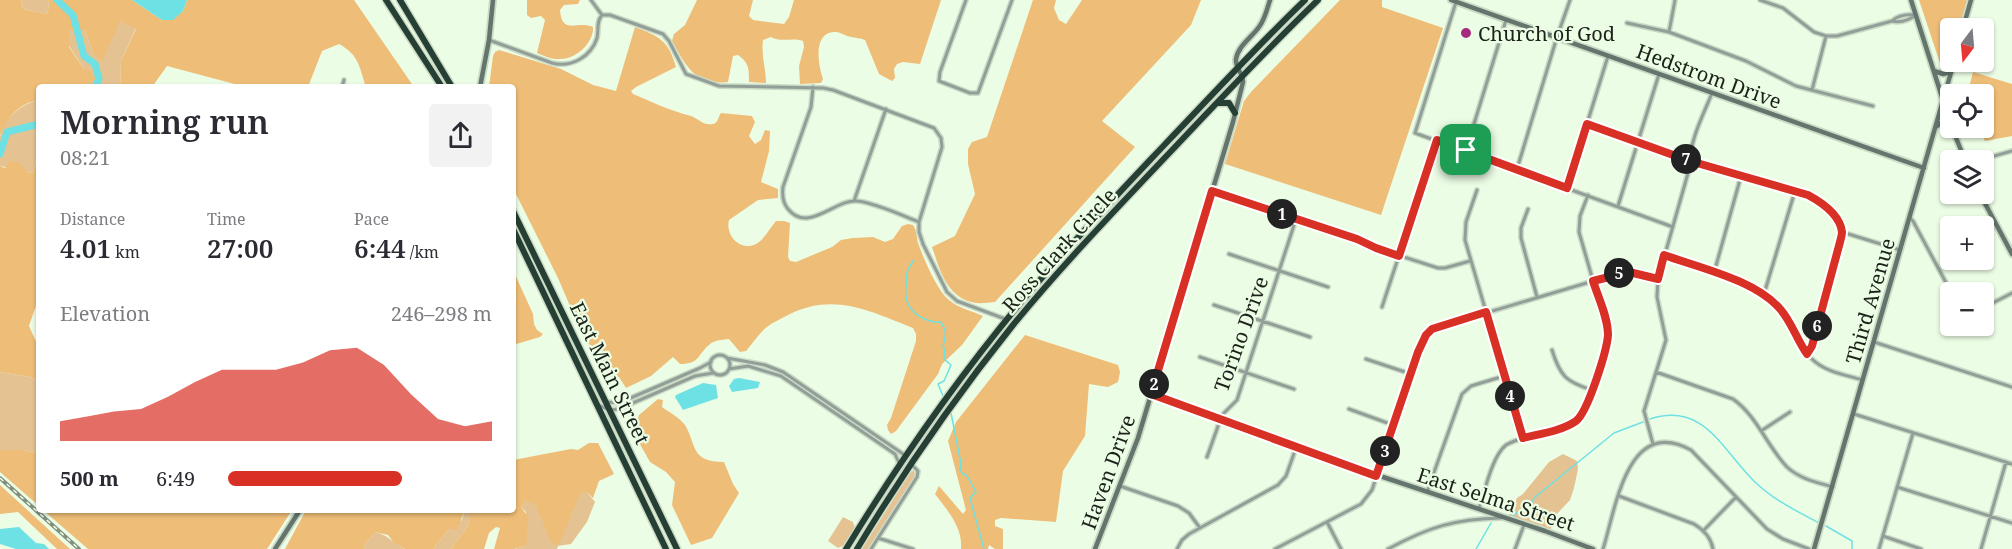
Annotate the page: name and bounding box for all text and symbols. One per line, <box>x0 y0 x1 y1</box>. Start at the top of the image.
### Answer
north arrow <box>1940 18 1994 72</box>
map controls <box>1940 18 1994 336</box>
place label: Church of God <box>1478 20 1615 47</box>
marker: Church of God <box>1459 26 1473 40</box>
street label: Hedstrom Drive <box>1633 37 1785 115</box>
button: locate <box>1940 84 1994 138</box>
text: Morning run <box>60 99 269 144</box>
button: share <box>429 104 492 167</box>
pin <box>1440 124 1491 175</box>
icon: arrive <box>1449 133 1482 166</box>
text: 08:21 <box>60 144 110 171</box>
pin: 7 <box>1671 144 1701 174</box>
text: 7 <box>1681 148 1691 170</box>
button: layers <box>1940 150 1994 204</box>
street label: Ross Clark Circle <box>996 182 1122 318</box>
pin: 1 <box>1267 199 1297 229</box>
text: 1 <box>1277 203 1287 225</box>
text: Distance <box>60 208 125 230</box>
text: Time <box>207 208 246 230</box>
text: Pace <box>354 208 389 230</box>
button: + <box>1940 216 1994 270</box>
text: 4.01 <box>60 230 111 266</box>
text: 27:00 <box>207 230 273 266</box>
text: 6:44 <box>354 230 406 266</box>
street label: Third Avenue <box>1839 235 1901 367</box>
text: km <box>111 241 140 263</box>
text: /km <box>406 241 439 263</box>
pin: 5 <box>1604 258 1634 288</box>
text: 5 <box>1614 262 1624 284</box>
street label: Torino Drive <box>1208 273 1274 395</box>
button: − <box>1940 282 1994 336</box>
street label: East Main Street <box>564 297 656 449</box>
text: Elevation <box>60 300 150 327</box>
text: 246–298 m <box>391 300 492 327</box>
pin: 6 <box>1802 311 1832 341</box>
text: 6 <box>1812 315 1822 337</box>
pin: 2 <box>1139 369 1169 399</box>
text: 2 <box>1149 373 1159 395</box>
pin: 4 <box>1495 381 1525 411</box>
text: 4 <box>1505 385 1515 407</box>
street label: Haven Drive <box>1075 411 1141 533</box>
pin: 3 <box>1370 436 1400 466</box>
text: 3 <box>1380 440 1390 462</box>
street label: East Selma Street <box>1414 461 1578 537</box>
text: 500 m <box>60 465 119 492</box>
text: 6:49 <box>156 465 195 492</box>

